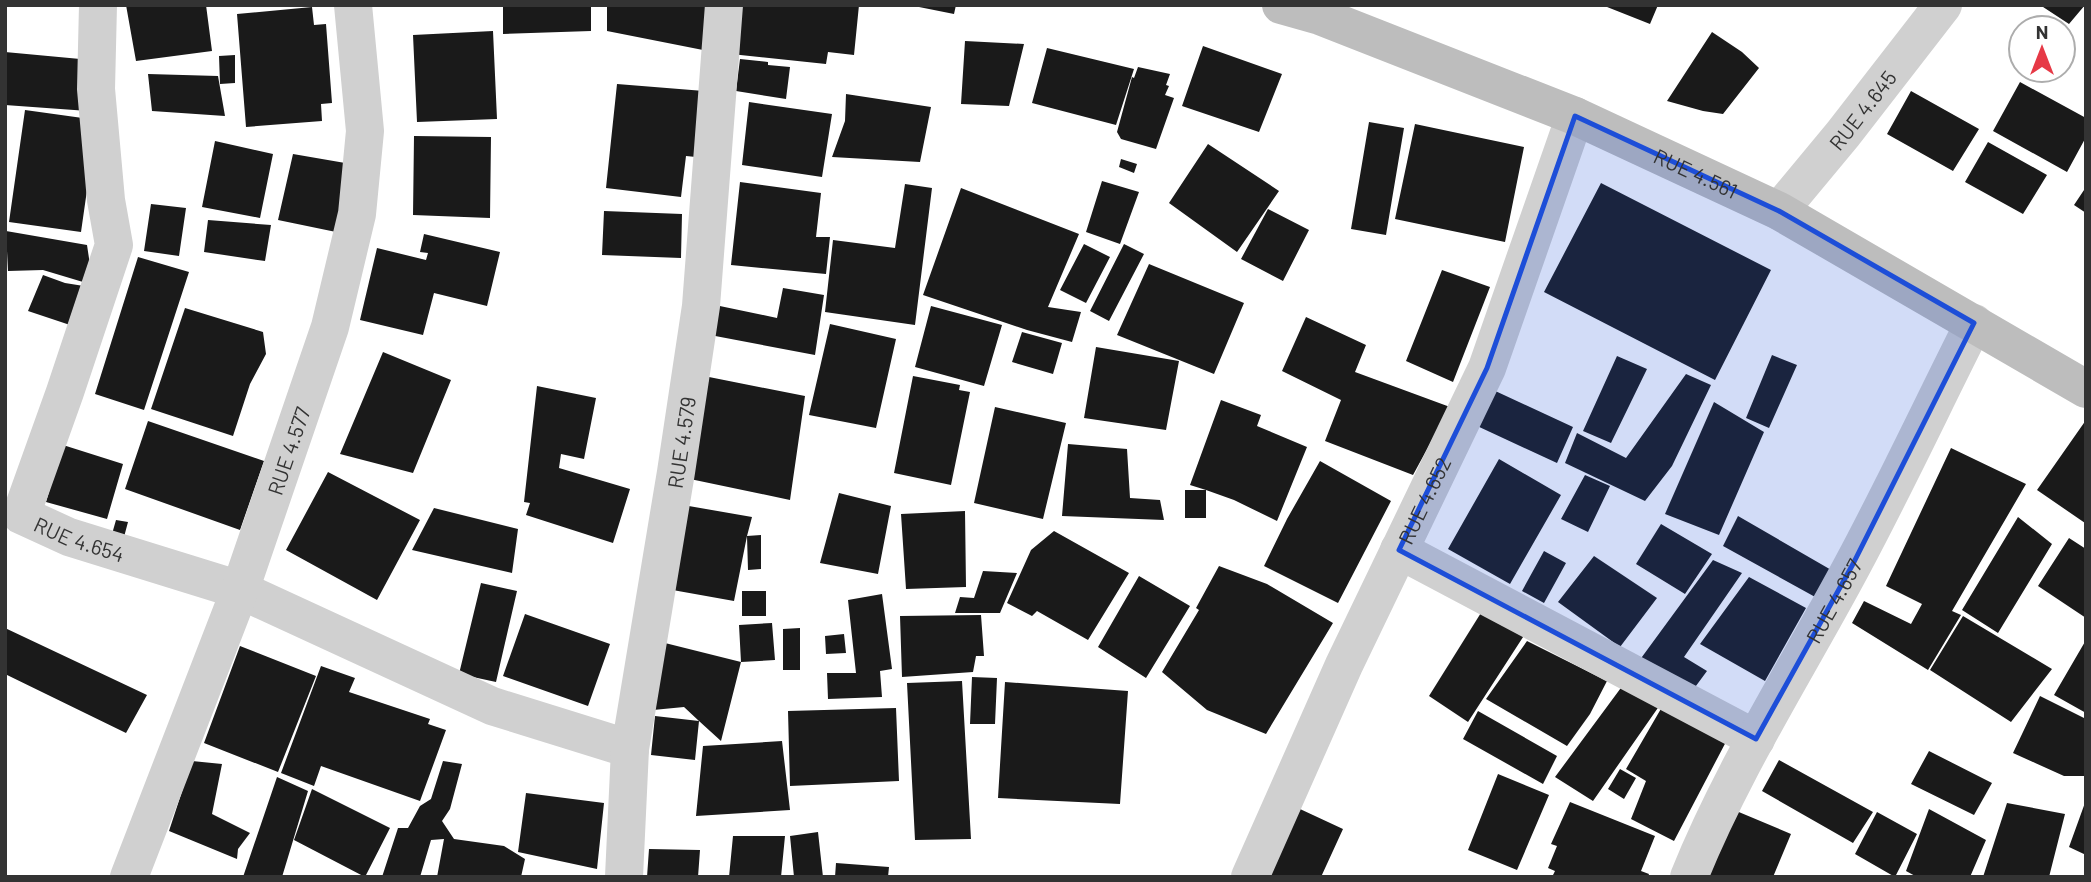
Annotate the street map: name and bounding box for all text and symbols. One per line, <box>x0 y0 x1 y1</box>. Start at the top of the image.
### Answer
north arrow <box>2007 14 2077 84</box>
text: N <box>2036 20 2048 43</box>
street label: RUE 4.645 <box>1823 65 1901 154</box>
street label: RUE 4.561 <box>1650 142 1742 203</box>
street label: RUE 4.579 <box>661 395 700 490</box>
street label: RUE 4.577 <box>261 403 314 498</box>
street label: RUE 4.652 <box>1392 452 1455 548</box>
street label: RUE 4.654 <box>31 510 128 566</box>
street label: RUE 4.657 <box>1800 554 1866 647</box>

